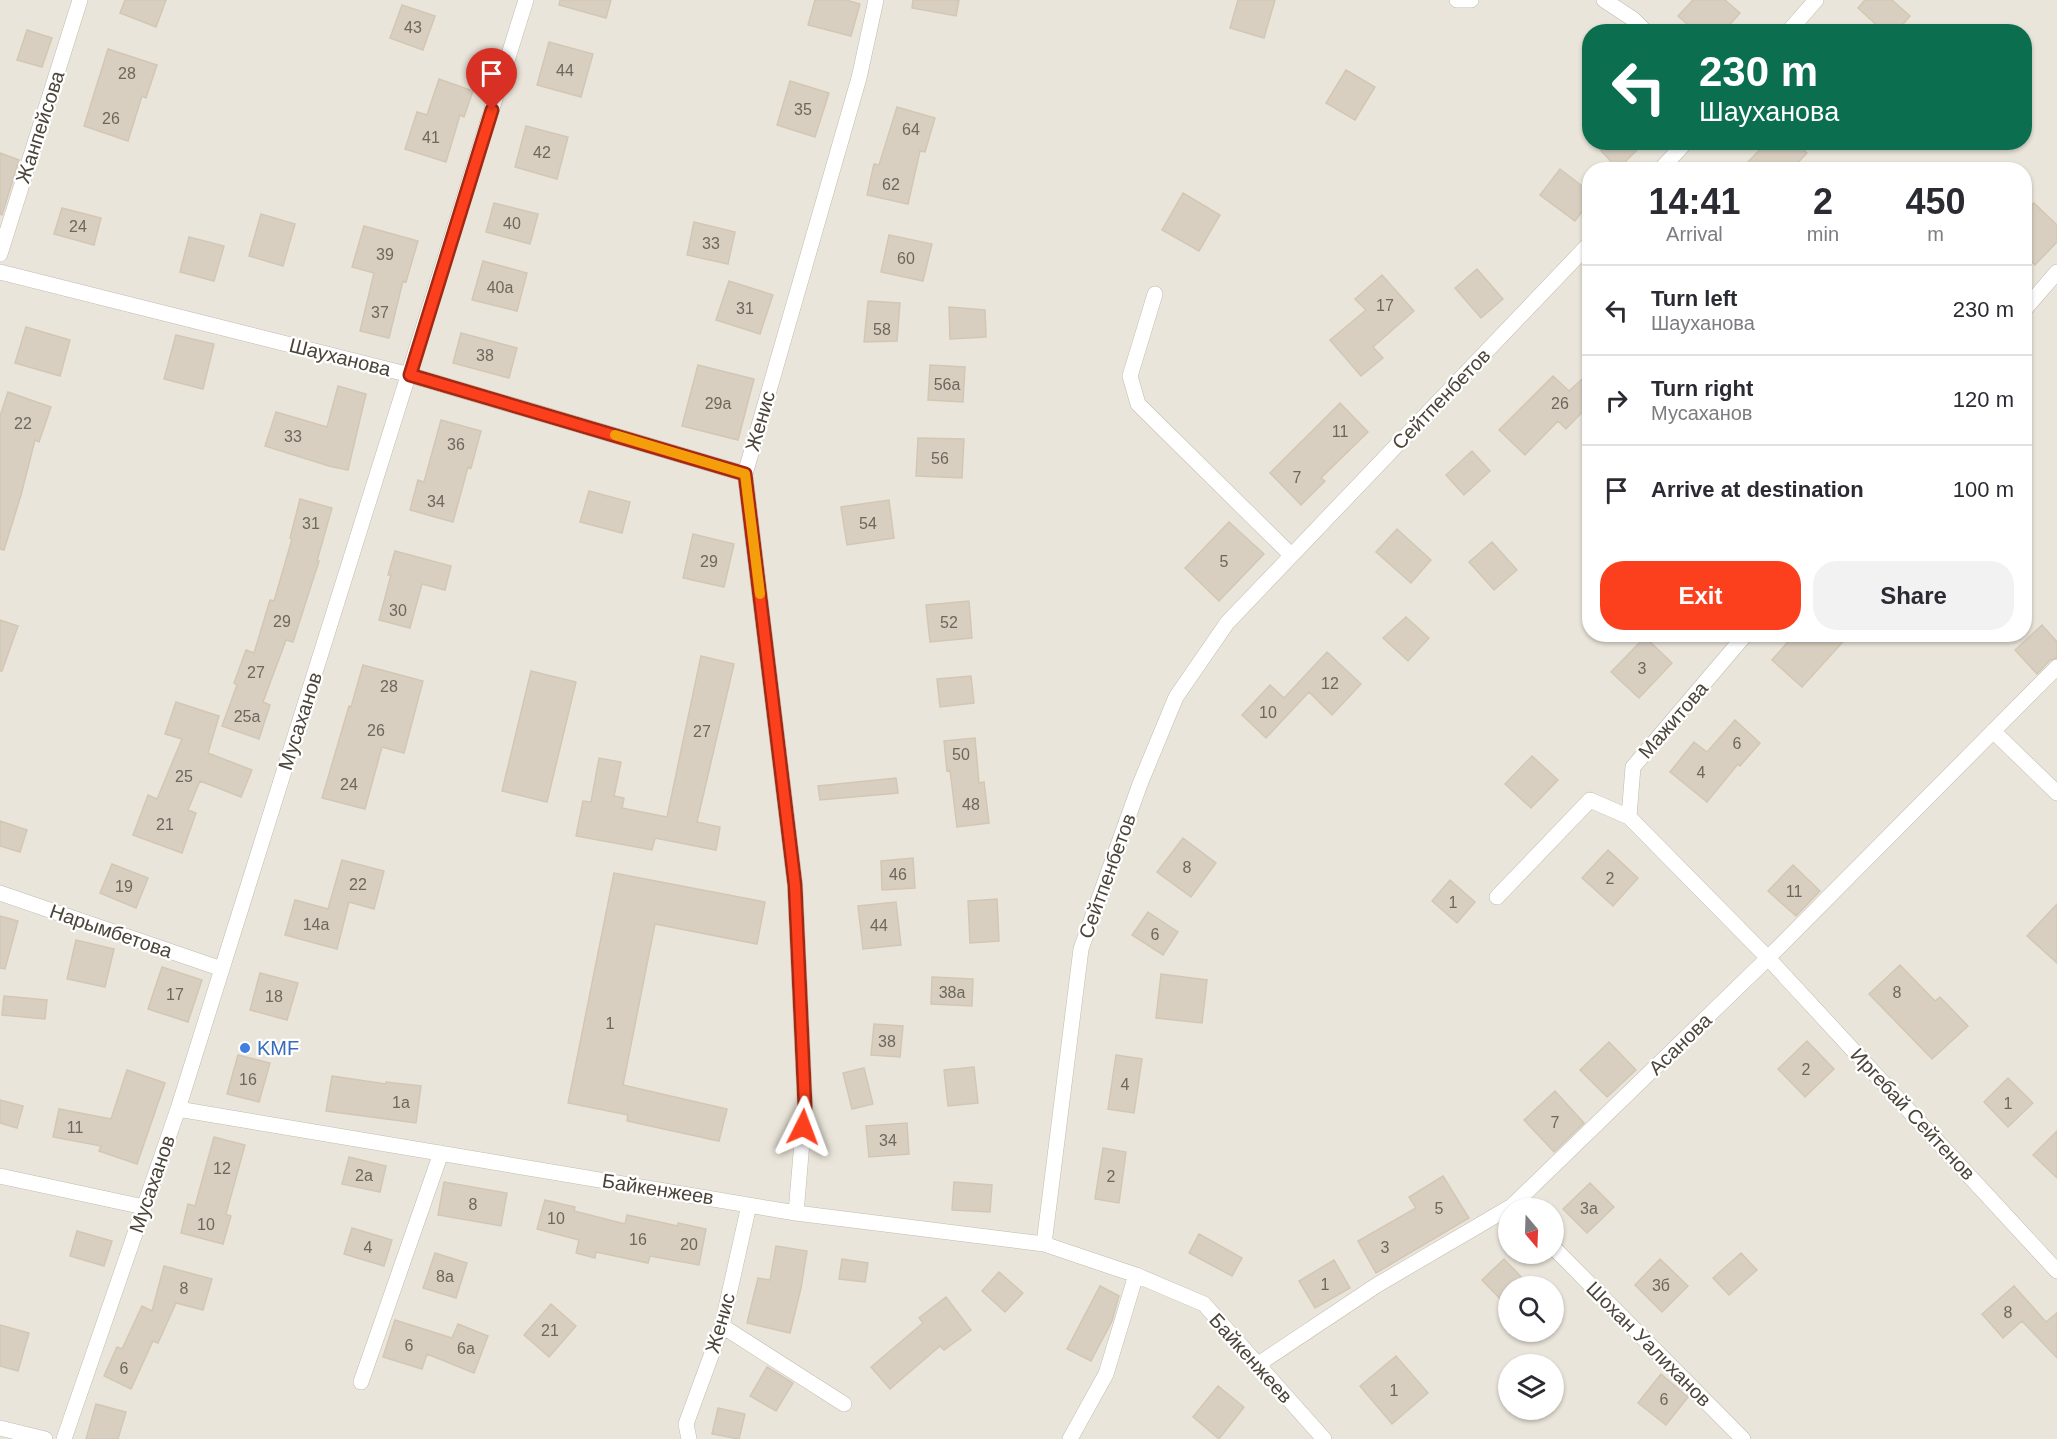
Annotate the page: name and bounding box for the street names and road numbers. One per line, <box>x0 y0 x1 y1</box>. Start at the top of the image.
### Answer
street label: Жанпейсова <box>11 67 69 186</box>
street label: Шауханова <box>287 334 394 380</box>
street label: Сейтпенбетов <box>1387 344 1495 454</box>
street label: Женис <box>741 388 779 454</box>
street label: Мусаханов <box>274 669 326 773</box>
street label: Мажитова <box>1634 677 1713 763</box>
street label: Сейтпенбетов <box>1074 811 1140 941</box>
street label: Нарымбетова <box>47 900 176 962</box>
street label: Асанова <box>1644 1008 1716 1079</box>
street label: Иргебай Сейтенов <box>1846 1044 1980 1184</box>
street label: Мусаханов <box>125 1132 179 1236</box>
street label: Байкенжеев <box>601 1169 715 1209</box>
street label: Шохан Уалиханов <box>1582 1277 1716 1411</box>
street label: Женис <box>701 1290 739 1356</box>
street label: Байкенжеев <box>1205 1309 1297 1407</box>

